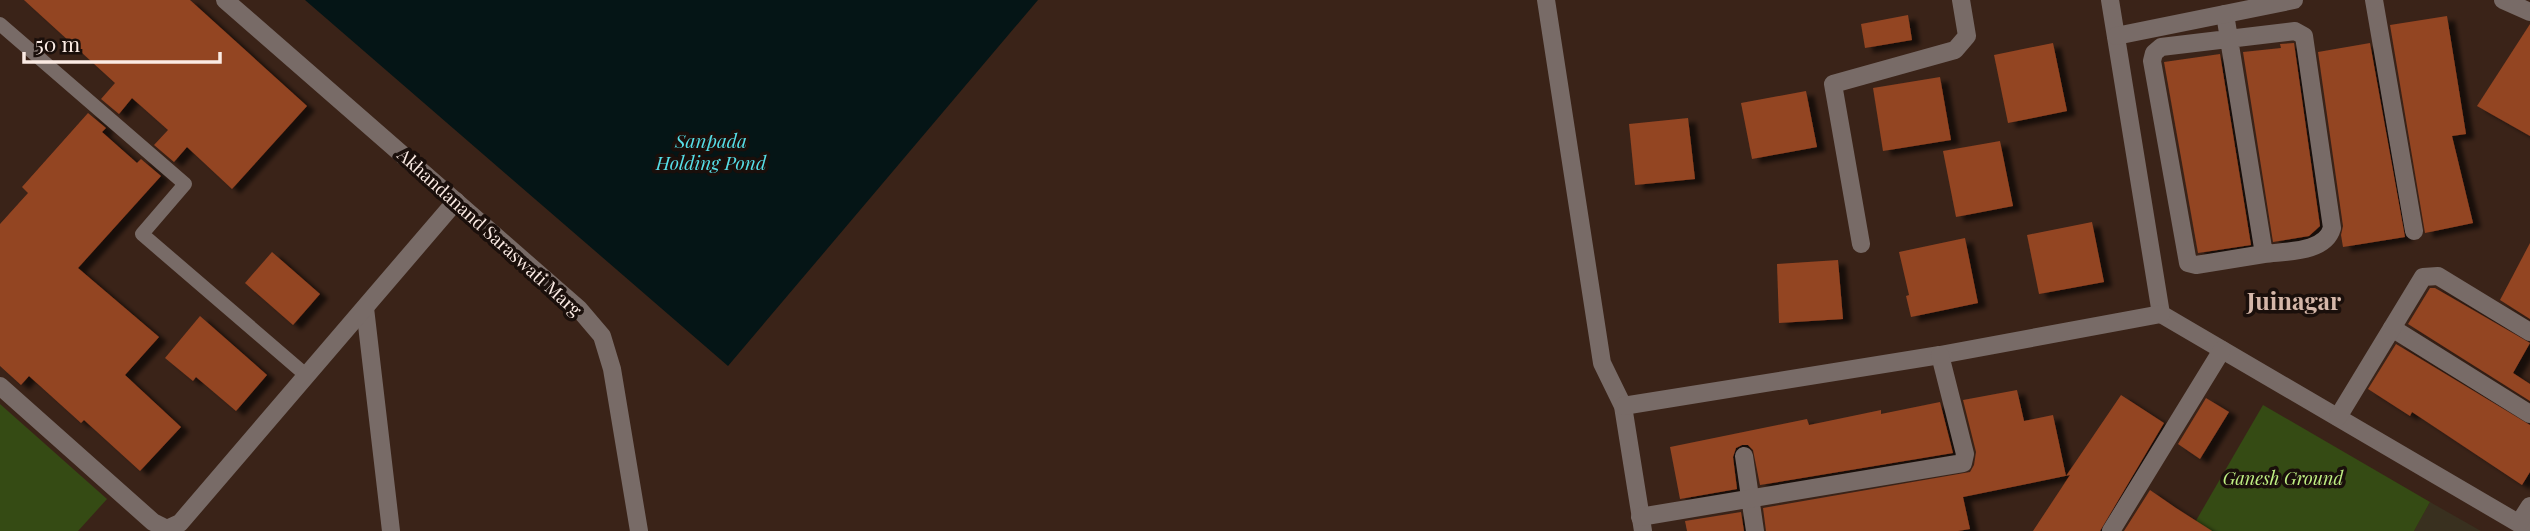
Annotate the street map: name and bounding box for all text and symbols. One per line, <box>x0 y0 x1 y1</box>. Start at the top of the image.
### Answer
scale bar <box>24 21 220 65</box>
text: 50 m <box>35 29 81 57</box>
water label: Sanpada Holding Pond <box>655 127 767 175</box>
street label: Akhandanand Saraswati Marg <box>392 142 588 322</box>
district label: Juinagar <box>2246 284 2342 316</box>
park label: Ganesh Ground <box>2223 466 2344 490</box>

